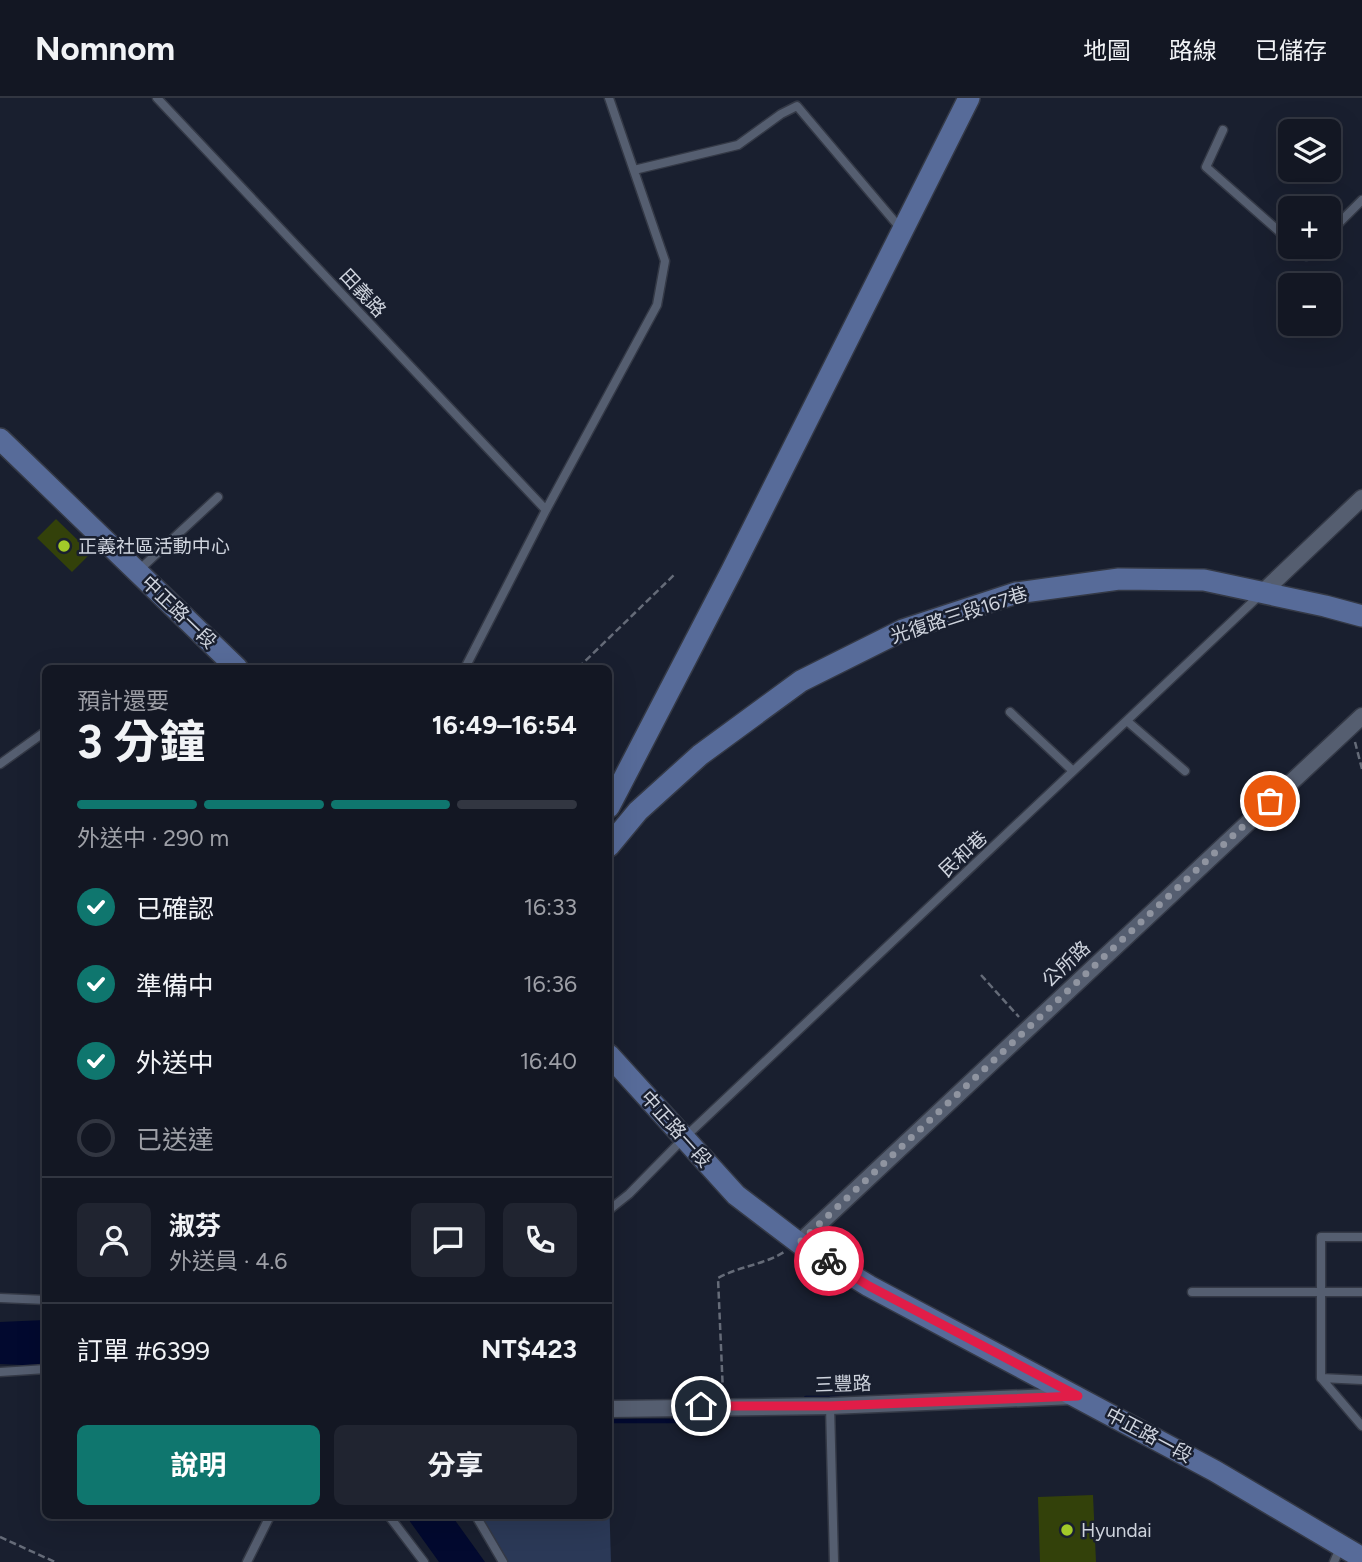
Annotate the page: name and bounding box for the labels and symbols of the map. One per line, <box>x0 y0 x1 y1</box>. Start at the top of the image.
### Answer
street label: 田義路 <box>335 264 391 322</box>
place label: 正義社區活動中心 <box>78 535 230 558</box>
marker: 正義社區活動中心 <box>56 538 72 554</box>
street label: 中正路一段 <box>137 571 221 653</box>
street label: 光復路三段167巷 <box>888 582 1030 648</box>
pin <box>1240 771 1300 831</box>
street label: 民和巷 <box>934 826 992 882</box>
street label: 公所路 <box>1037 936 1095 992</box>
street label: 中正路一段 <box>636 1086 716 1172</box>
courier <box>794 1226 864 1296</box>
street label: 三豐路 <box>814 1372 872 1396</box>
pin <box>671 1376 731 1436</box>
street label: 中正路一段 <box>1102 1403 1196 1467</box>
place label: Hyundai <box>1081 1519 1152 1542</box>
marker: Hyundai <box>1059 1522 1075 1538</box>

